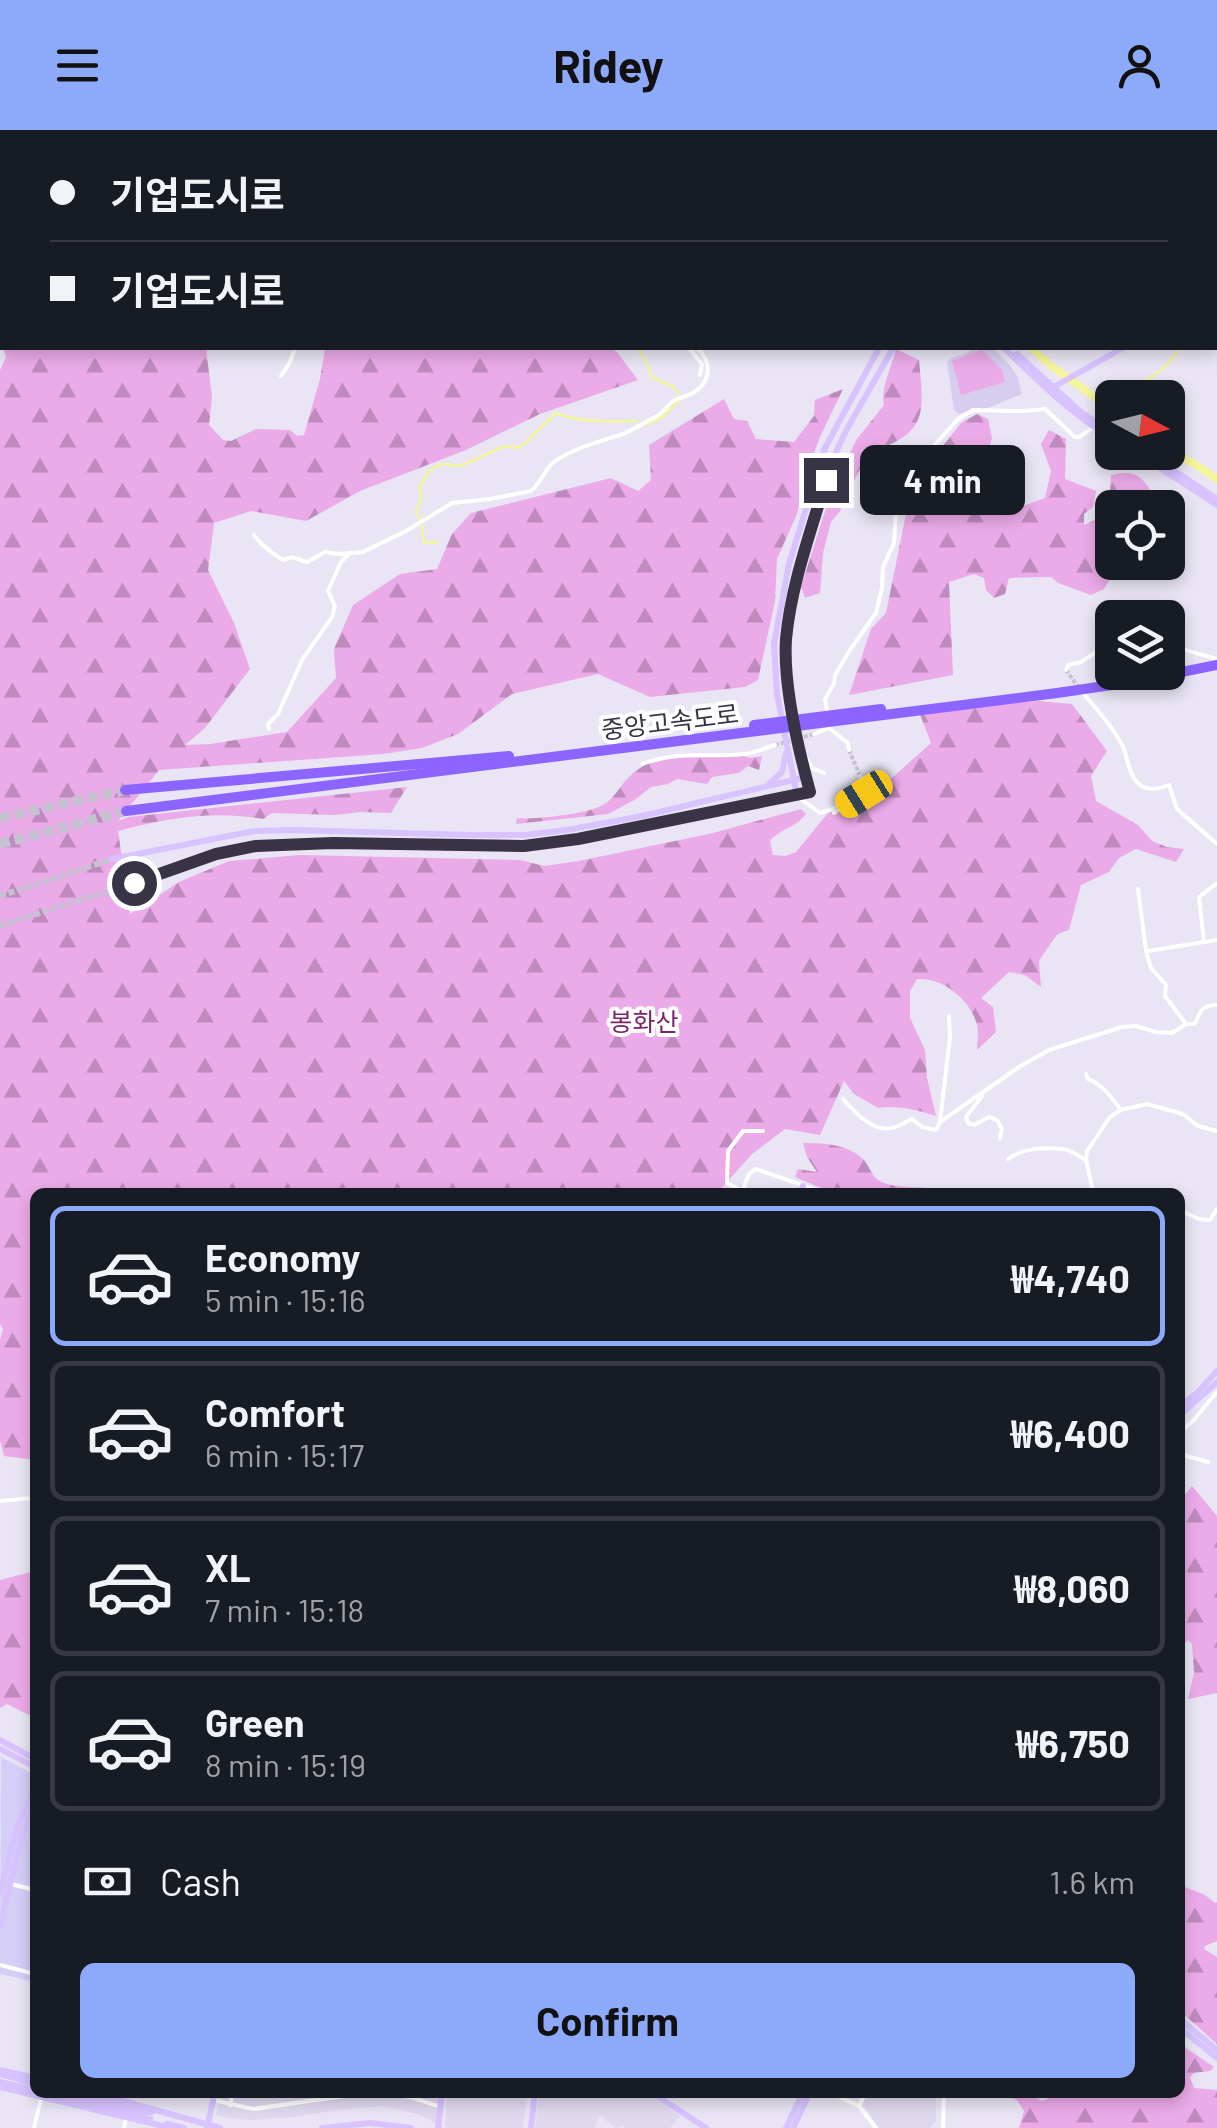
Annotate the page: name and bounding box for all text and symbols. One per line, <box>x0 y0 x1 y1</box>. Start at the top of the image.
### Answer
icon: menu <box>50 38 105 93</box>
text: Ridey <box>553 38 664 92</box>
icon: person <box>1112 38 1167 93</box>
text: 기업도시로 <box>110 171 285 217</box>
text: 기업도시로 <box>110 267 285 313</box>
north arrow <box>1095 380 1185 470</box>
map controls <box>1095 380 1185 690</box>
callout: 4 min <box>861 445 1026 515</box>
route end <box>804 458 849 503</box>
text: 4 min <box>903 461 982 499</box>
button: locate <box>1095 490 1185 580</box>
button: layers <box>1095 600 1185 690</box>
street label: 중앙고속도로 <box>600 698 740 744</box>
car <box>831 765 897 823</box>
route start <box>112 861 157 906</box>
park label: 봉화산 <box>609 1006 679 1036</box>
icon: car <box>85 1231 175 1321</box>
text: Economy <box>205 1234 360 1280</box>
text: ₩4,740 <box>1011 1255 1130 1301</box>
text: 5 min · 15:16 <box>205 1280 365 1318</box>
icon: car <box>85 1386 175 1476</box>
text: Comfort <box>205 1389 345 1435</box>
text: ₩6,400 <box>1011 1410 1130 1456</box>
text: 6 min · 15:17 <box>205 1435 364 1473</box>
icon: car <box>85 1541 175 1631</box>
text: XL <box>205 1544 251 1590</box>
text: ₩8,060 <box>1014 1565 1130 1611</box>
text: 7 min · 15:18 <box>205 1590 364 1628</box>
icon: car <box>85 1696 175 1786</box>
text: Green <box>205 1699 305 1745</box>
text: ₩6,750 <box>1016 1720 1130 1766</box>
text: 8 min · 15:19 <box>205 1745 366 1783</box>
icon: cash <box>80 1854 135 1909</box>
text: Cash <box>160 1858 241 1904</box>
text: 1.6 km <box>1050 1862 1135 1900</box>
button: Confirm <box>80 1963 1135 2078</box>

